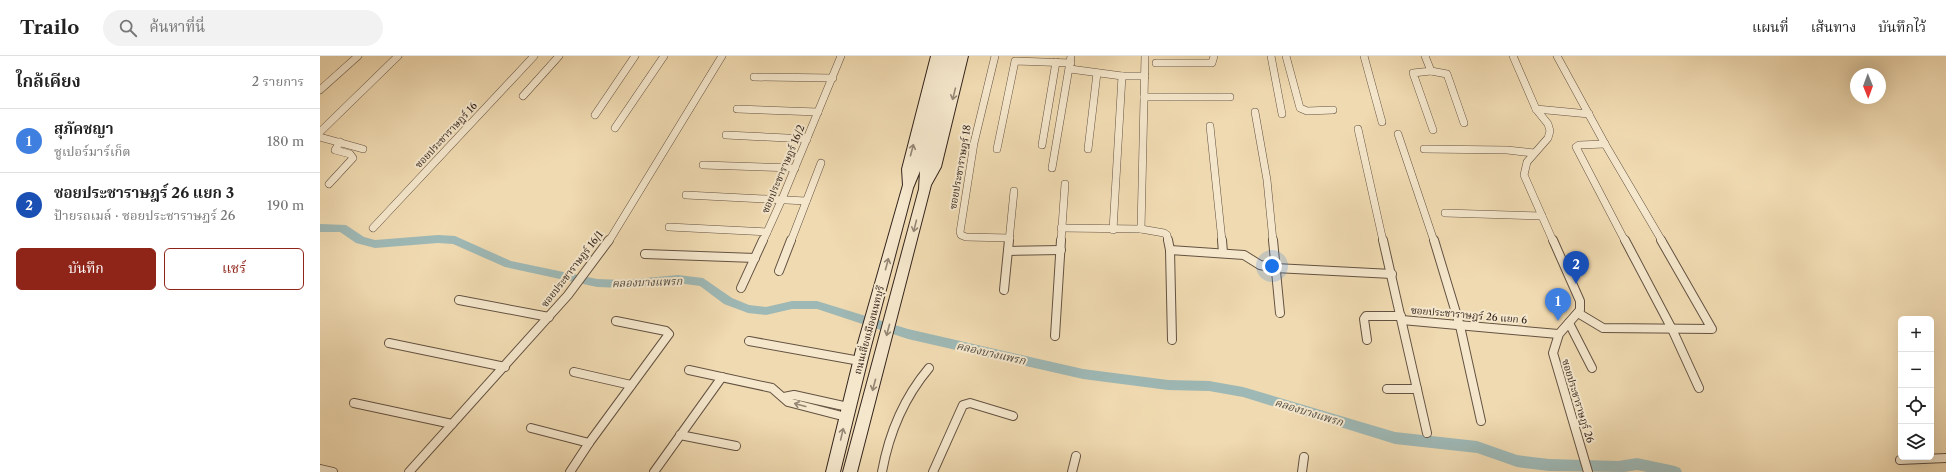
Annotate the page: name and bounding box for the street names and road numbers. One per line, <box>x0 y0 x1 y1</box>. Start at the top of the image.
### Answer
street label: ซอยประชาราษฎร์ 16 <box>412 99 480 171</box>
street label: ซอยประชาราษฎร์ 16/2 <box>758 123 808 215</box>
street label: ซอยประชาราษฎร์ 18 <box>946 124 974 210</box>
street label: ซอยประชาราษฎร์ 16/1 <box>538 228 606 310</box>
street label: ถนนเลี่ยงเมืองนนทบุรี <box>850 283 888 376</box>
street label: ซอยประชาราษฎร์ 26 แยก 6 <box>1410 303 1528 327</box>
street label: ซอยประชาราษฎร์ 26 <box>1559 357 1597 445</box>

